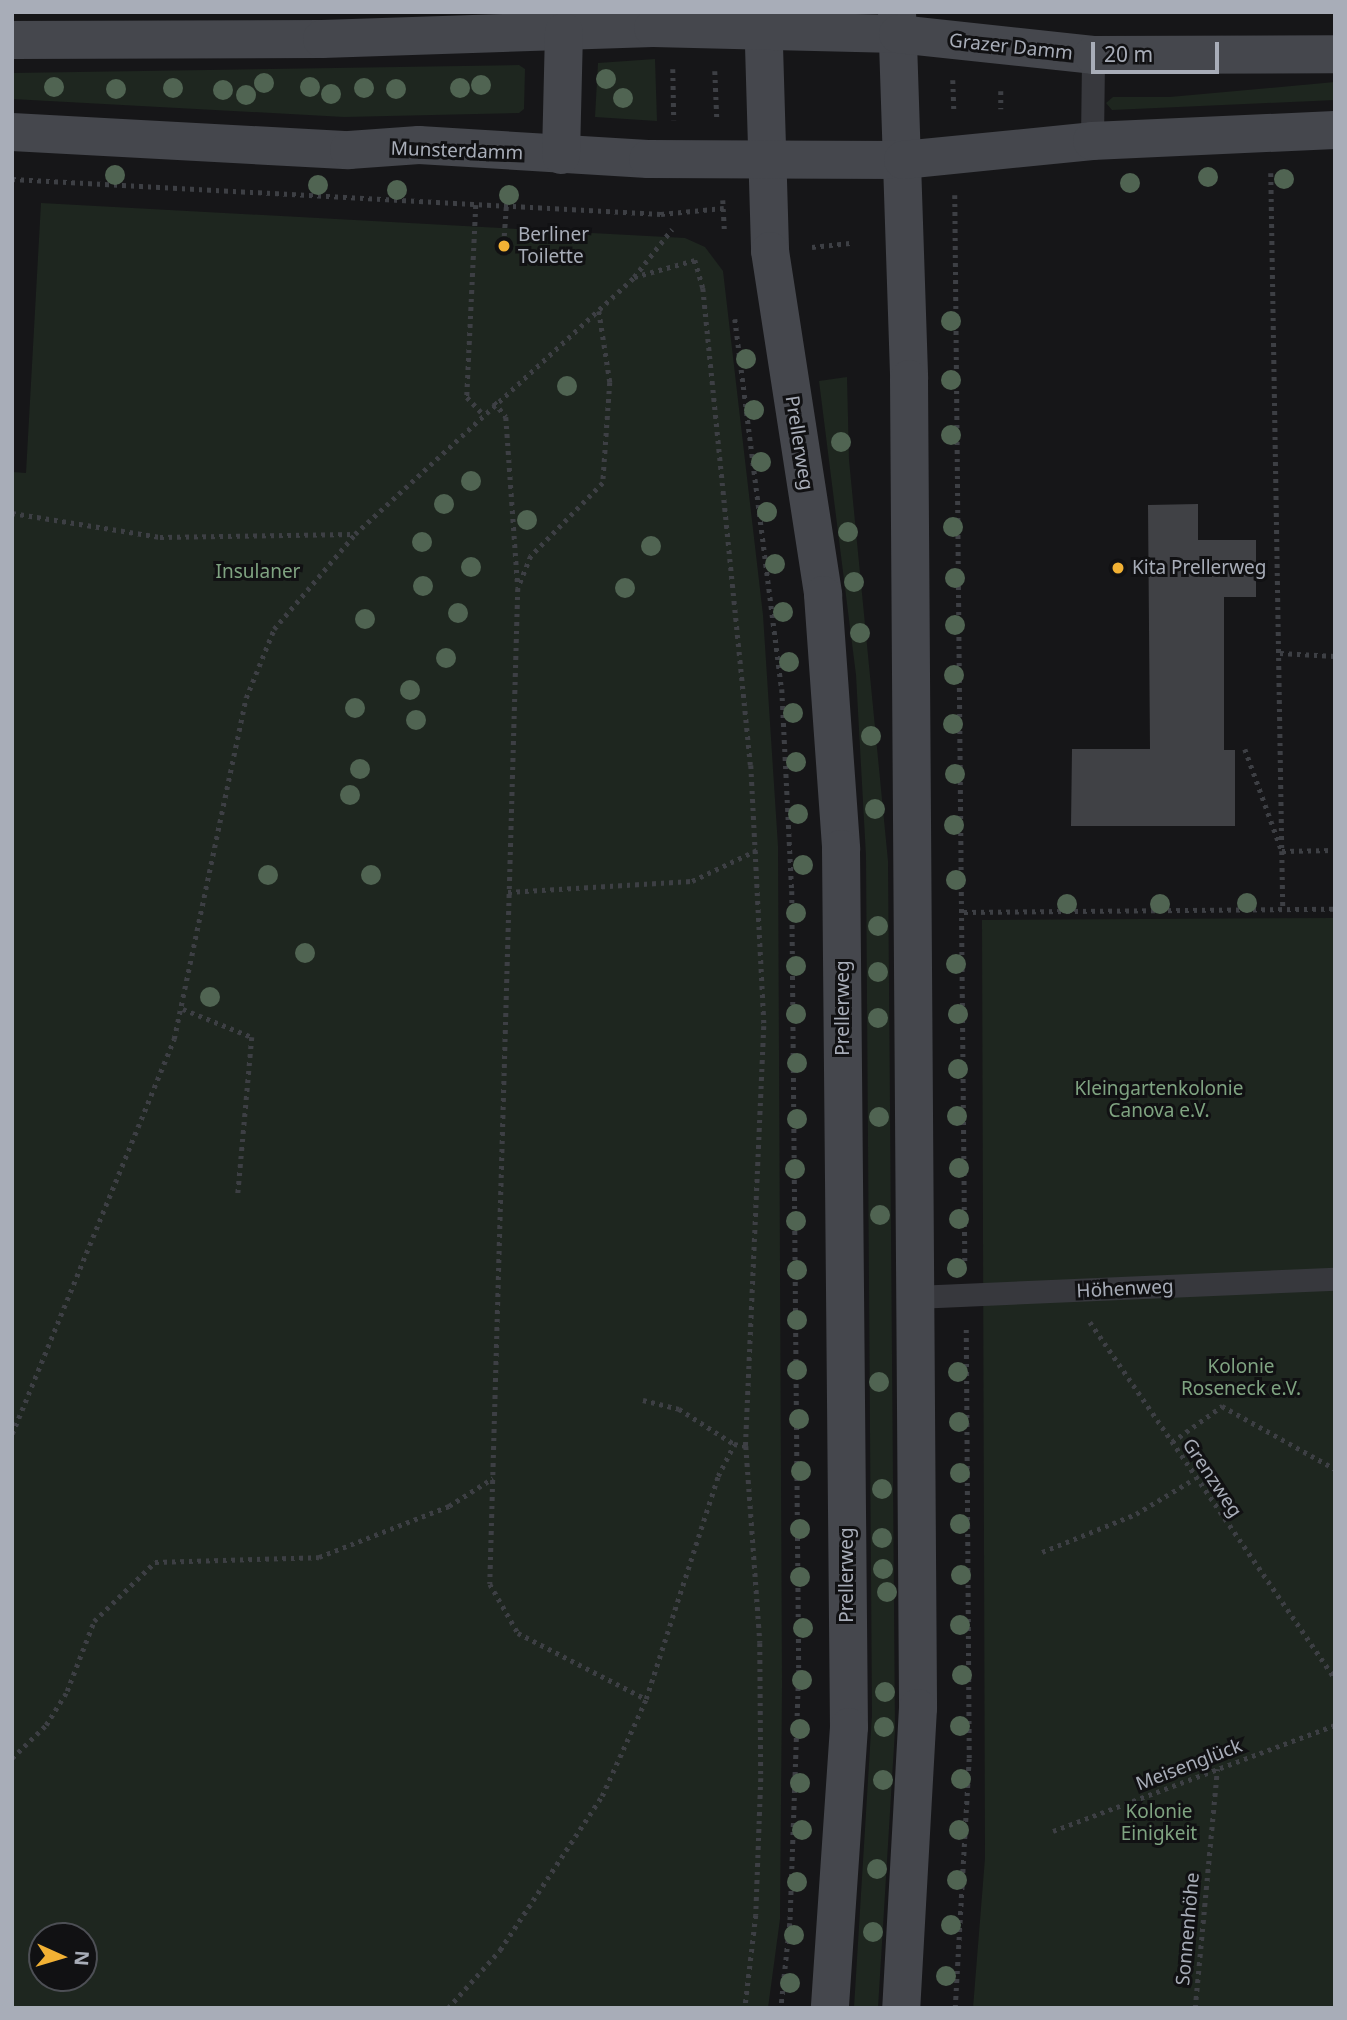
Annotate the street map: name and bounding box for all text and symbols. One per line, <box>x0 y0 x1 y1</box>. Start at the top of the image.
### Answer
scale bar <box>1095 28 1223 72</box>
street label: Grazer Damm <box>948 29 1074 65</box>
text: 20 m <box>1104 40 1153 68</box>
street label: Munsterdamm <box>390 137 524 165</box>
place label: Berliner Toilette <box>518 224 589 268</box>
marker: Berliner Toilette <box>496 238 512 254</box>
street label: Prellerweg <box>780 394 818 492</box>
place label: Kita Prellerweg <box>1132 557 1267 579</box>
marker: Kita Prellerweg <box>1110 560 1126 576</box>
park label: Insulaner <box>216 561 300 583</box>
street label: Prellerweg <box>832 960 854 1056</box>
park label: Kleingartenkolonie Canova e.V. <box>1075 1078 1243 1122</box>
street label: Höhenweg <box>1076 1275 1174 1303</box>
park label: Kolonie Roseneck e.V. <box>1181 1356 1301 1400</box>
street label: Grenzweg <box>1177 1434 1247 1522</box>
street label: Prellerweg <box>836 1527 858 1623</box>
street label: Meisenglück <box>1133 1734 1245 1796</box>
park label: Kolonie Einigkeit <box>1121 1801 1197 1845</box>
street label: Sonnenhöhe <box>1172 1871 1204 1987</box>
north arrow <box>28 1922 98 1992</box>
text: N <box>68 1950 95 1967</box>

